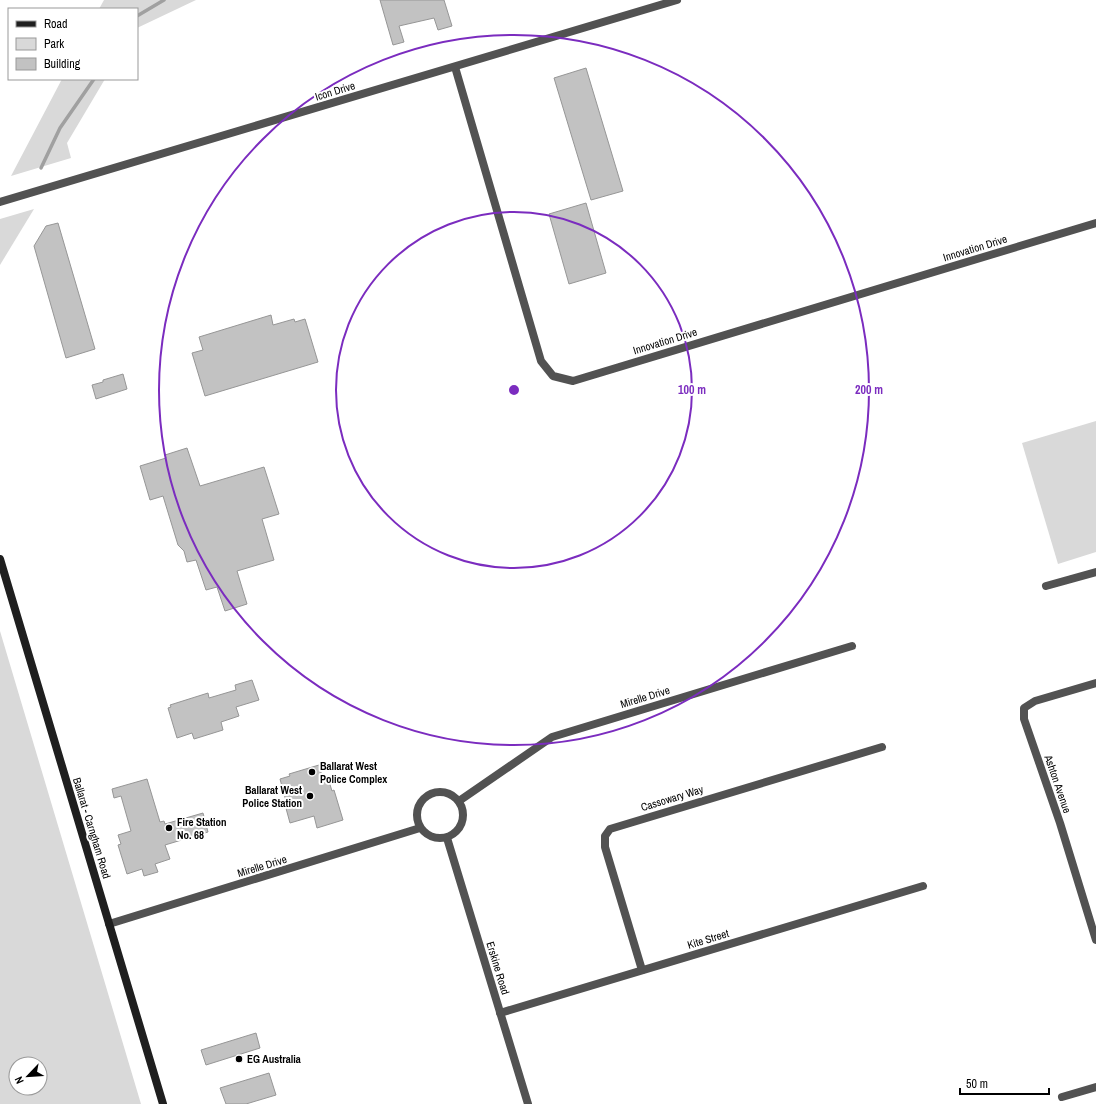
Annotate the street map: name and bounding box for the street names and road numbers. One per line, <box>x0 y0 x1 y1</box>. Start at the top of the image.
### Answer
street label: Icon Drive <box>313 78 357 104</box>
street label: Innovation Drive <box>941 232 1009 264</box>
street label: Innovation Drive <box>631 325 699 357</box>
street label: Mirelle Drive <box>619 683 671 711</box>
street label: Ashton Avenue <box>1041 752 1074 815</box>
street label: Ballarat - Carngham Road <box>70 776 114 880</box>
street label: Cassowary Way <box>639 782 706 814</box>
street label: Mirelle Drive <box>236 852 288 880</box>
street label: Kite Street <box>686 926 731 952</box>
street label: Erskine Road <box>483 940 513 996</box>

